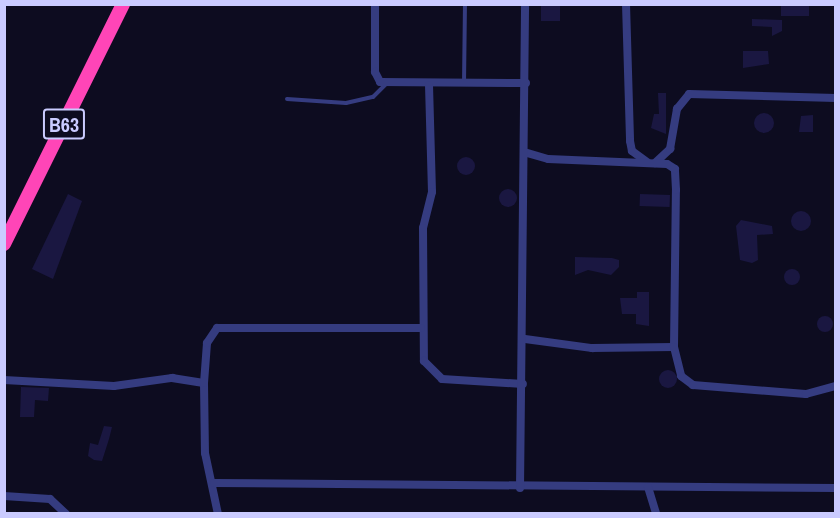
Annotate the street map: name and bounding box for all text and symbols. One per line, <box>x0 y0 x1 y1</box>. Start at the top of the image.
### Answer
road number: B63 <box>42 107 86 141</box>

